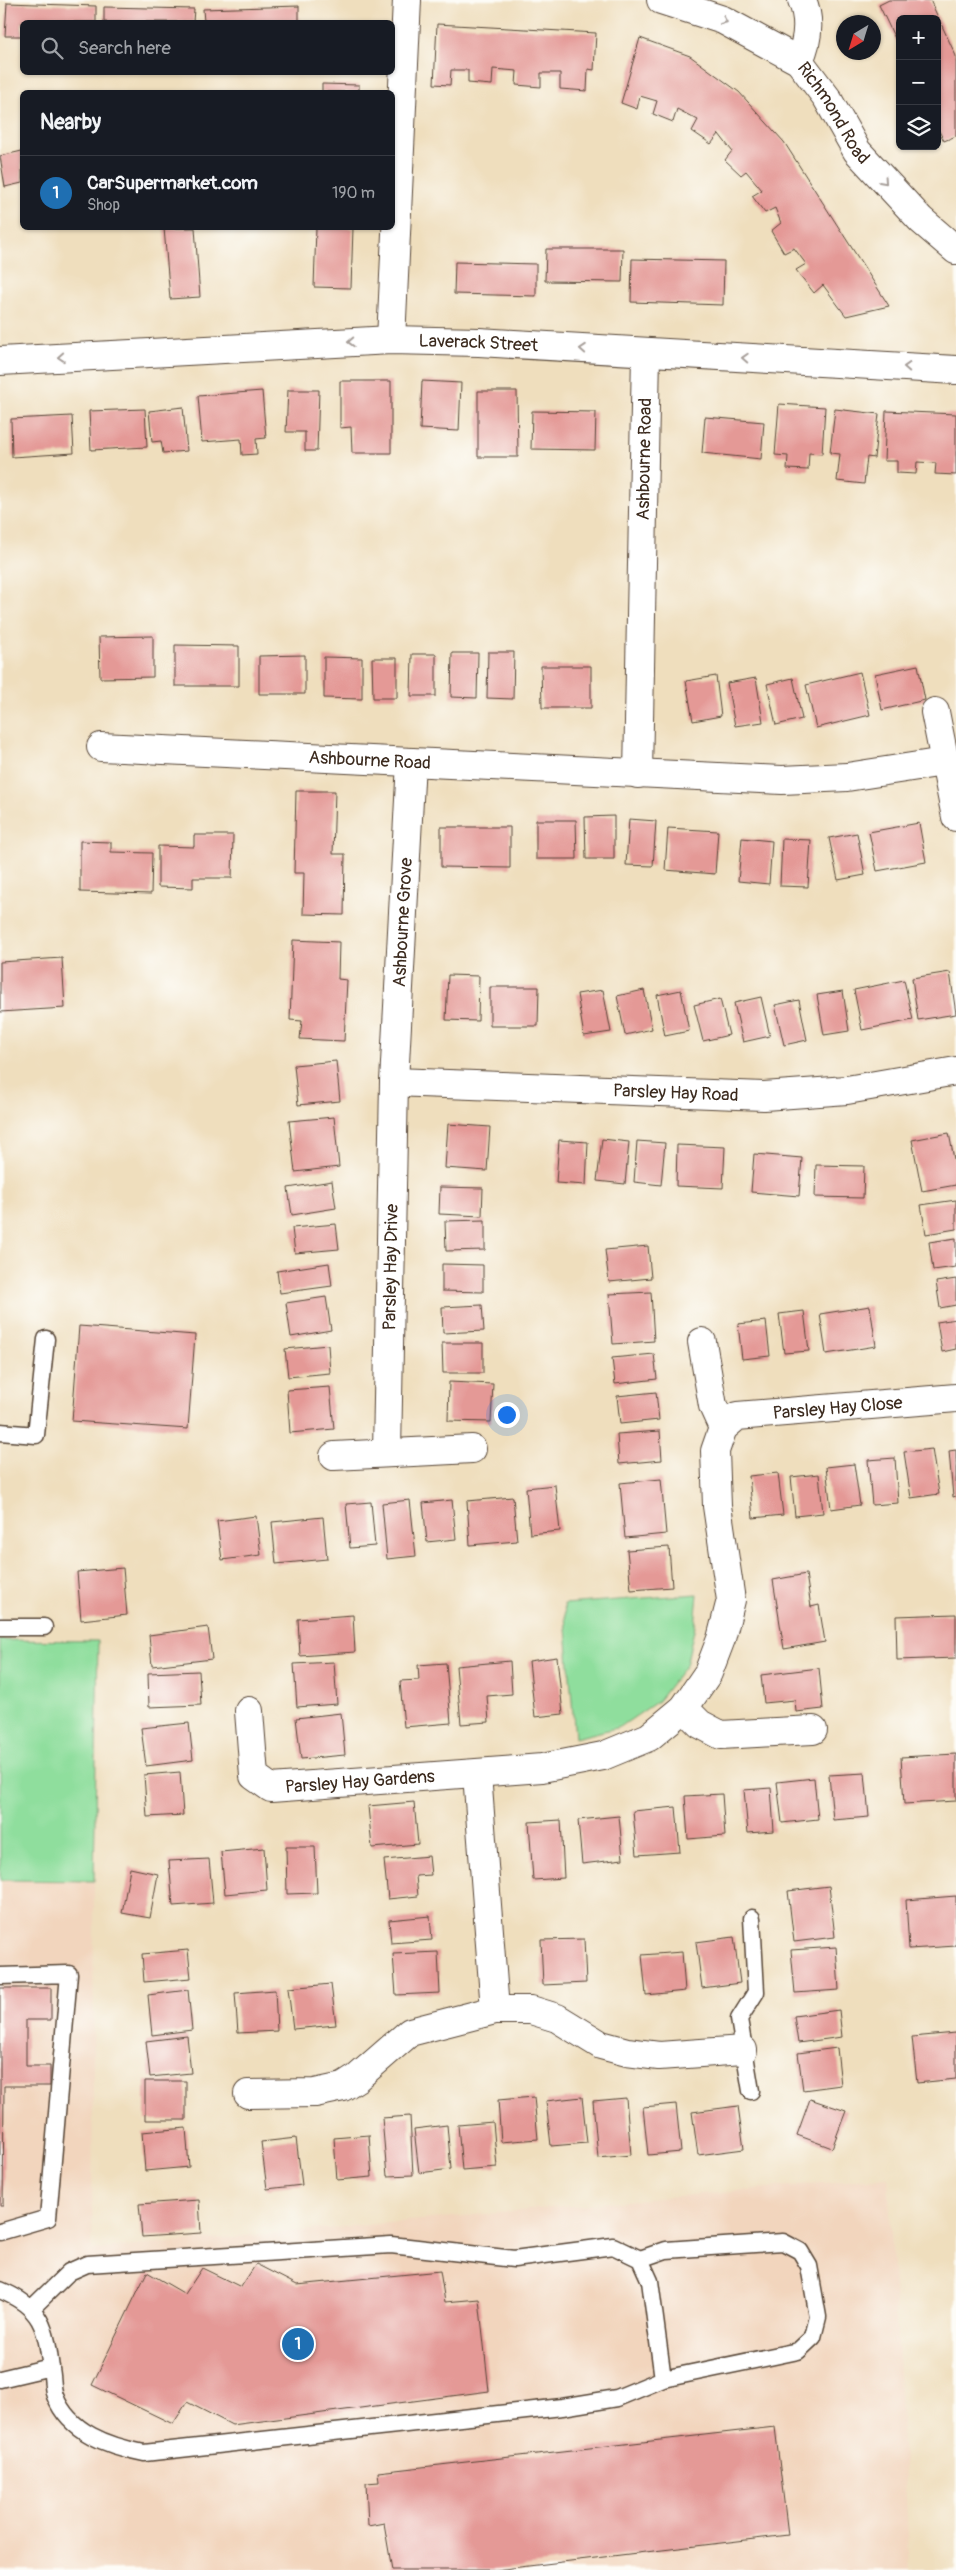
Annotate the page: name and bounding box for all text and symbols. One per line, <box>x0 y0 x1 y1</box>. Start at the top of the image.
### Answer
one-way arrow <box>719 15 728 25</box>
north arrow <box>836 15 881 60</box>
map controls <box>896 15 941 150</box>
button: + <box>896 15 941 60</box>
search box <box>20 20 395 75</box>
icon: search <box>38 34 66 62</box>
text: Search here <box>78 36 171 60</box>
street label: Richmond Road <box>792 58 874 169</box>
button: − <box>896 60 941 105</box>
button: layers <box>896 105 941 150</box>
text: Nearby <box>40 109 101 136</box>
text: CarSupermarket.com <box>87 171 258 195</box>
one-way arrow <box>878 175 887 184</box>
text: 1 <box>53 183 59 203</box>
text: 190 m <box>332 183 375 203</box>
text: Shop <box>87 195 120 215</box>
street label: Laverack Street <box>418 330 540 357</box>
one-way arrow <box>346 336 354 347</box>
one-way arrow <box>579 343 587 354</box>
one-way arrow <box>57 352 65 363</box>
one-way arrow <box>741 353 749 364</box>
one-way arrow <box>903 361 911 372</box>
street label: Ashbourne Road <box>632 398 657 521</box>
street label: Ashbourne Road <box>308 746 431 775</box>
street label: Ashbourne Grove <box>388 857 418 988</box>
street label: Parsley Hay Road <box>613 1079 739 1107</box>
street label: Parsley Hay Drive <box>378 1203 404 1331</box>
street label: Parsley Hay Close <box>772 1391 904 1425</box>
your location <box>494 1402 520 1428</box>
street label: Parsley Hay Gardens <box>284 1765 435 1799</box>
pin: 1 <box>282 2325 314 2363</box>

